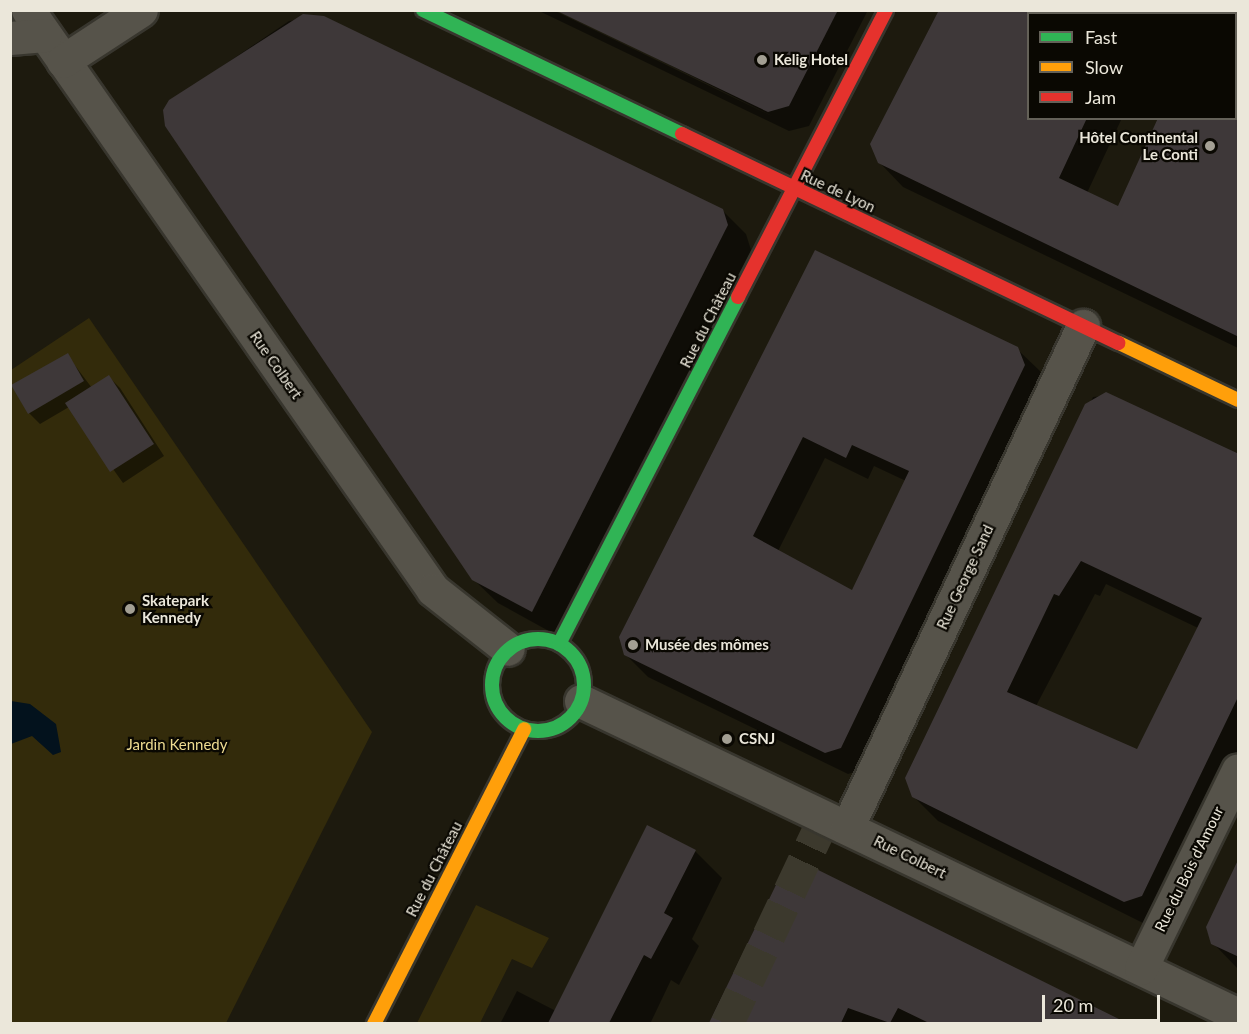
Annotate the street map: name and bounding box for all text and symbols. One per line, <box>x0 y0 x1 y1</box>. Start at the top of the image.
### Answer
legend <box>1027 12 1237 120</box>
text: Fast <box>1085 26 1117 48</box>
place label: Kelig Hotel <box>774 51 848 69</box>
marker: Kelig Hotel <box>755 53 769 67</box>
text: Slow <box>1085 56 1123 78</box>
text: Jam <box>1085 86 1116 108</box>
place label: Hôtel Continental Le Conti <box>1079 128 1198 163</box>
marker: Hôtel Continental Le Conti <box>1203 139 1217 153</box>
street label: Rue de Lyon <box>798 166 878 216</box>
street label: Rue du Château <box>676 269 740 371</box>
street label: Rue Colbert <box>246 328 306 402</box>
street label: Rue George Sand <box>933 522 997 632</box>
place label: Skatepark Kennedy <box>142 591 209 626</box>
marker: Skatepark Kennedy <box>123 602 137 616</box>
place label: Musée des mômes <box>645 636 769 654</box>
marker: Musée des mômes <box>626 638 640 652</box>
place label: CSNJ <box>739 730 775 748</box>
marker: CSNJ <box>720 732 734 746</box>
park label: Jardin Kennedy <box>127 736 227 754</box>
street label: Rue du Bois d'Amour <box>1151 803 1227 935</box>
street label: Rue du Château <box>402 818 466 920</box>
street label: Rue Colbert <box>871 832 949 882</box>
scale bar <box>1045 983 1164 1021</box>
text: 20 m <box>1053 994 1093 1016</box>

